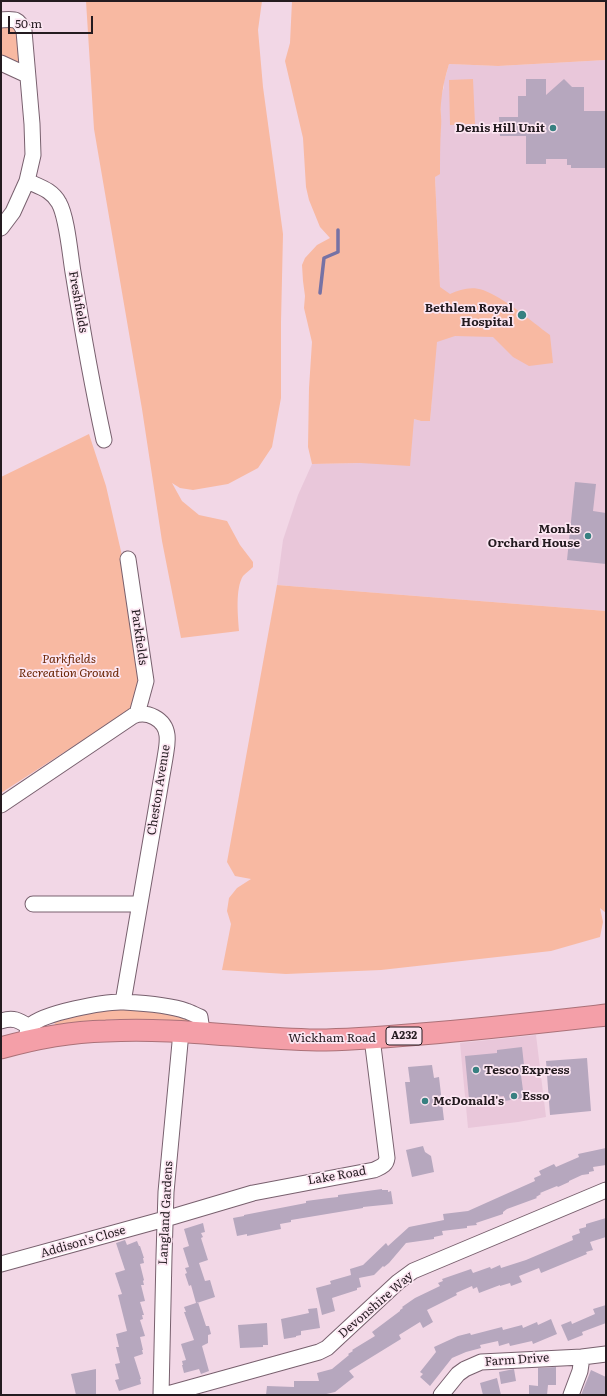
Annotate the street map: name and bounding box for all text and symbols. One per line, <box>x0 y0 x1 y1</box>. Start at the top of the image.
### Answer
scale bar <box>10 8 95 34</box>
text: 50 m <box>15 14 42 32</box>
place label: Denis Hill Unit <box>455 121 545 135</box>
marker: Denis Hill Unit <box>548 123 558 133</box>
street label: Freshfields <box>65 270 91 334</box>
place label: Bethlem Royal Hospital <box>425 301 513 329</box>
marker: Bethlem Royal Hospital <box>516 309 528 321</box>
place label: Monks Orchard House <box>488 522 580 550</box>
marker: Monks Orchard House <box>583 531 593 541</box>
street label: Parkfields <box>128 608 150 666</box>
park label: Parkfields Recreation Ground <box>19 652 119 680</box>
street label: Cheston Avenue <box>145 744 173 836</box>
road number: A232 <box>386 1027 422 1045</box>
street label: Wickham Road <box>288 1031 376 1045</box>
place label: Tesco Express <box>484 1063 569 1077</box>
marker: Tesco Express <box>471 1065 481 1075</box>
place label: Esso <box>522 1089 549 1103</box>
marker: Esso <box>509 1091 519 1101</box>
place label: McDonald's <box>433 1094 504 1108</box>
marker: McDonald's <box>420 1096 430 1106</box>
street label: Langland Gardens <box>156 1161 176 1265</box>
street label: Lake Road <box>307 1164 367 1188</box>
street label: Addison's Close <box>39 1223 127 1261</box>
street label: Devonshire Way <box>336 1269 416 1341</box>
street label: Farm Drive <box>484 1351 550 1369</box>

